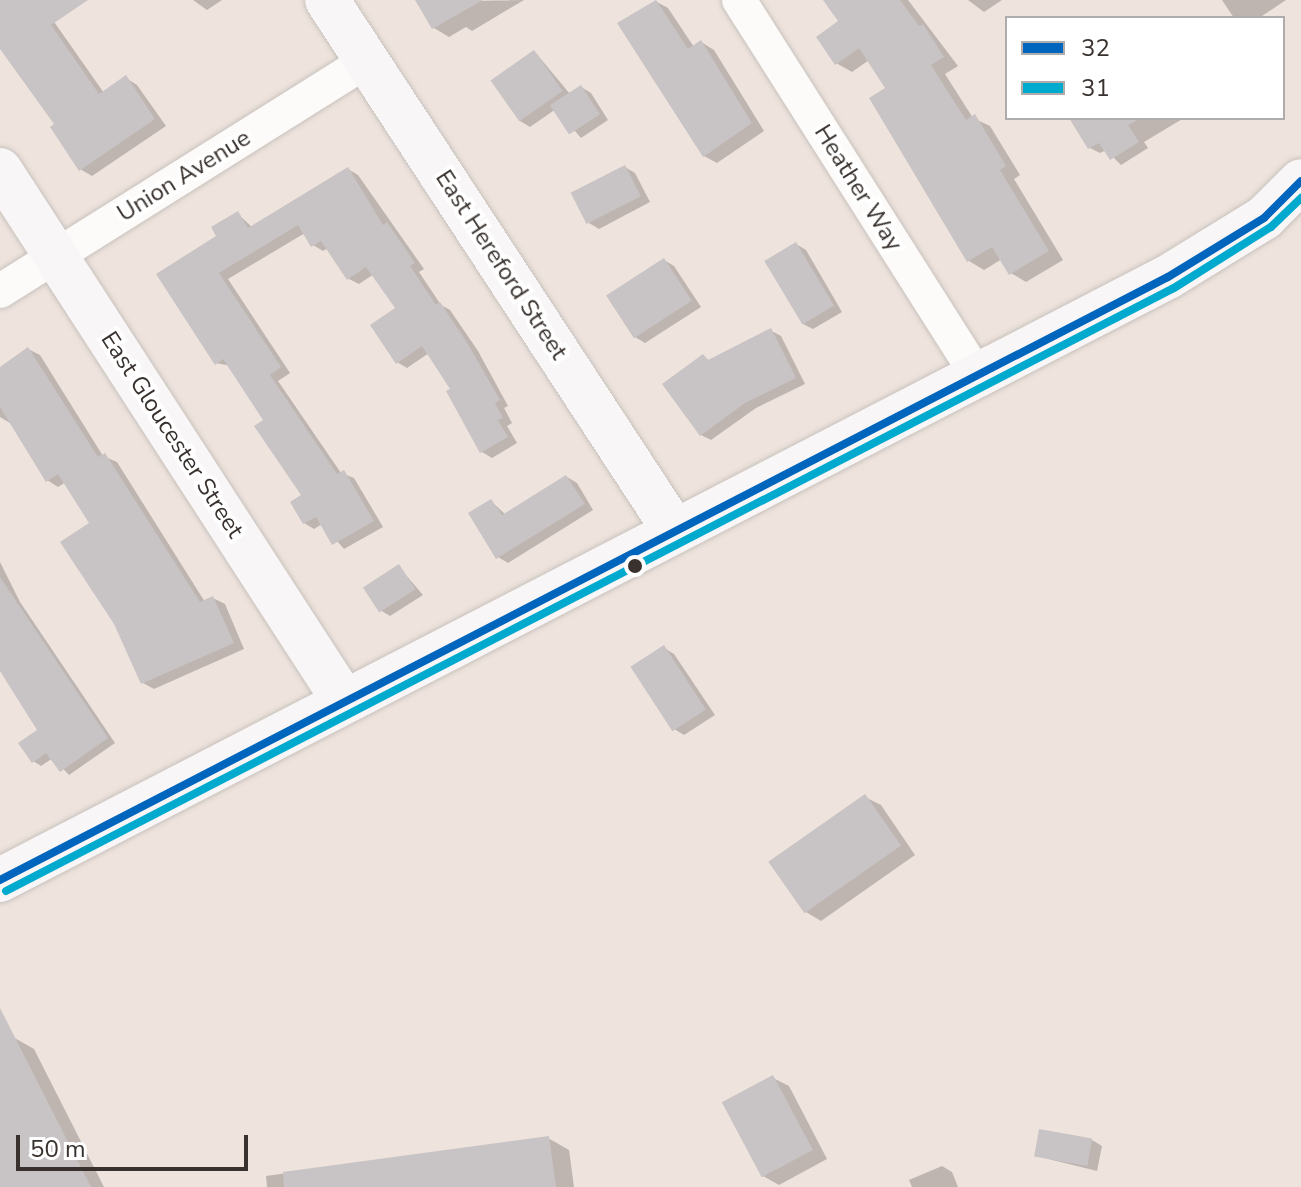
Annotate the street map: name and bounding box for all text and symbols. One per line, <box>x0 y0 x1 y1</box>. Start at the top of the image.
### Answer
legend <box>1005 16 1285 120</box>
text: 32 <box>1081 32 1110 64</box>
text: 31 <box>1081 72 1110 104</box>
street label: Heather Way <box>808 120 908 256</box>
street label: Union Avenue <box>112 124 256 228</box>
street label: East Hereford Street <box>429 165 573 365</box>
street label: East Gloucester Street <box>95 326 249 544</box>
unlabelled marker <box>627 558 643 574</box>
scale bar <box>20 1119 252 1169</box>
text: 50 m <box>30 1133 86 1165</box>

